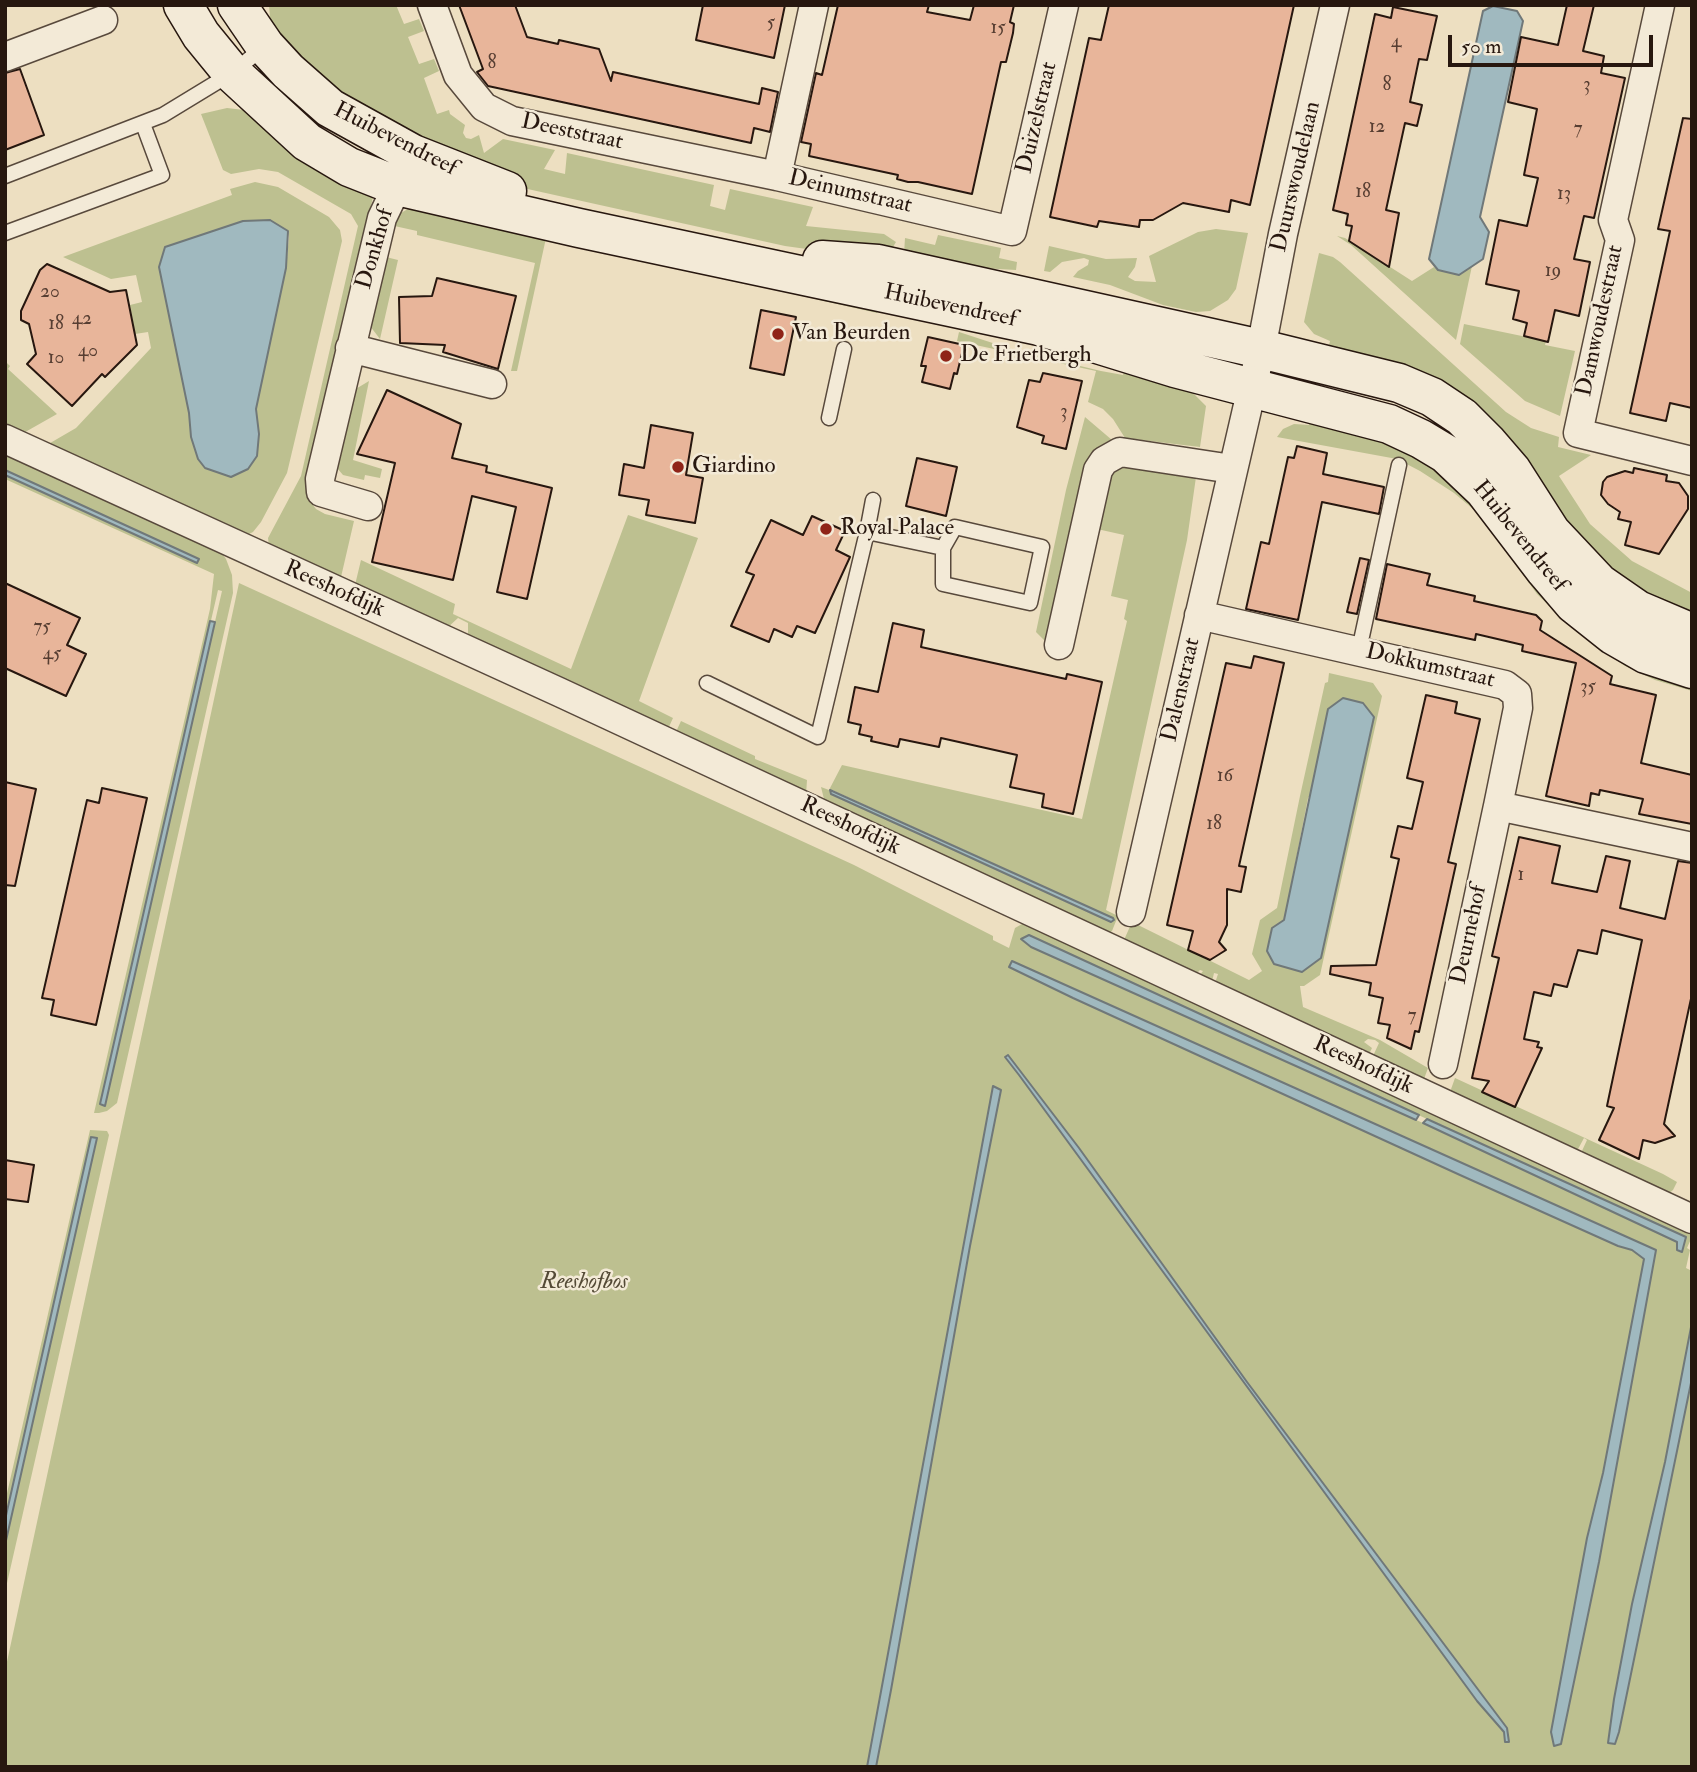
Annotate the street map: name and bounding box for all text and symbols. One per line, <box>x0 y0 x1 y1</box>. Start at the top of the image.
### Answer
house number: 5 <box>767 13 775 35</box>
house number: 15 <box>990 18 1006 40</box>
scale bar <box>1452 21 1657 65</box>
house number: 4 <box>1391 32 1401 54</box>
text: 50 m <box>1461 33 1502 60</box>
house number: 8 <box>488 53 496 75</box>
street label: Duizelstraat <box>1012 60 1064 176</box>
house number: 8 <box>1383 75 1391 97</box>
house number: 3 <box>1583 75 1591 97</box>
street label: Huibevendreef <box>329 97 461 183</box>
street label: Duurswoudelaan <box>1266 99 1328 255</box>
street label: Deeststraat <box>518 109 626 157</box>
house number: 12 <box>1369 117 1385 139</box>
house number: 7 <box>1574 119 1582 141</box>
street label: Deinumstraat <box>785 165 915 221</box>
house number: 18 <box>1355 182 1371 204</box>
house number: 13 <box>1557 184 1571 206</box>
street label: Donkhof <box>351 205 401 293</box>
street label: Damwoudestraat <box>1571 243 1631 399</box>
house number: 19 <box>1545 261 1561 283</box>
street label: Huibevendreef <box>881 279 1019 335</box>
house number: 20 <box>40 282 60 304</box>
house number: 42 <box>72 309 92 331</box>
house number: 18 <box>48 314 64 336</box>
place label: Van Beurden <box>792 320 910 348</box>
marker: Van Beurden <box>770 326 786 342</box>
house number: 40 <box>78 341 98 363</box>
place label: De Frietbergh <box>960 342 1091 370</box>
house number: 10 <box>48 348 64 370</box>
marker: De Frietbergh <box>938 348 954 364</box>
house number: 3 <box>1060 402 1068 424</box>
place label: Giardino <box>692 453 776 481</box>
marker: Giardino <box>670 459 686 475</box>
street label: Huibevendreef <box>1466 476 1572 598</box>
place label: Royal Palace <box>840 515 954 543</box>
marker: Royal Palace <box>818 521 834 537</box>
street label: Reeshofdijk <box>279 556 389 624</box>
house number: 75 <box>33 617 51 639</box>
street label: Dalenstraat <box>1157 635 1207 745</box>
street label: Dokkumstraat <box>1363 639 1497 695</box>
house number: 45 <box>43 644 61 666</box>
house number: 35 <box>1580 677 1596 699</box>
house number: 16 <box>1217 766 1233 788</box>
street label: Reeshofdijk <box>796 792 904 862</box>
house number: 18 <box>1206 814 1222 836</box>
house number: 1 <box>1518 865 1524 887</box>
street label: Deurnehof <box>1446 883 1494 987</box>
house number: 7 <box>1408 1006 1416 1028</box>
street label: Reeshofdijk <box>1309 1031 1417 1101</box>
park label: Reeshofbos <box>541 1269 627 1297</box>

